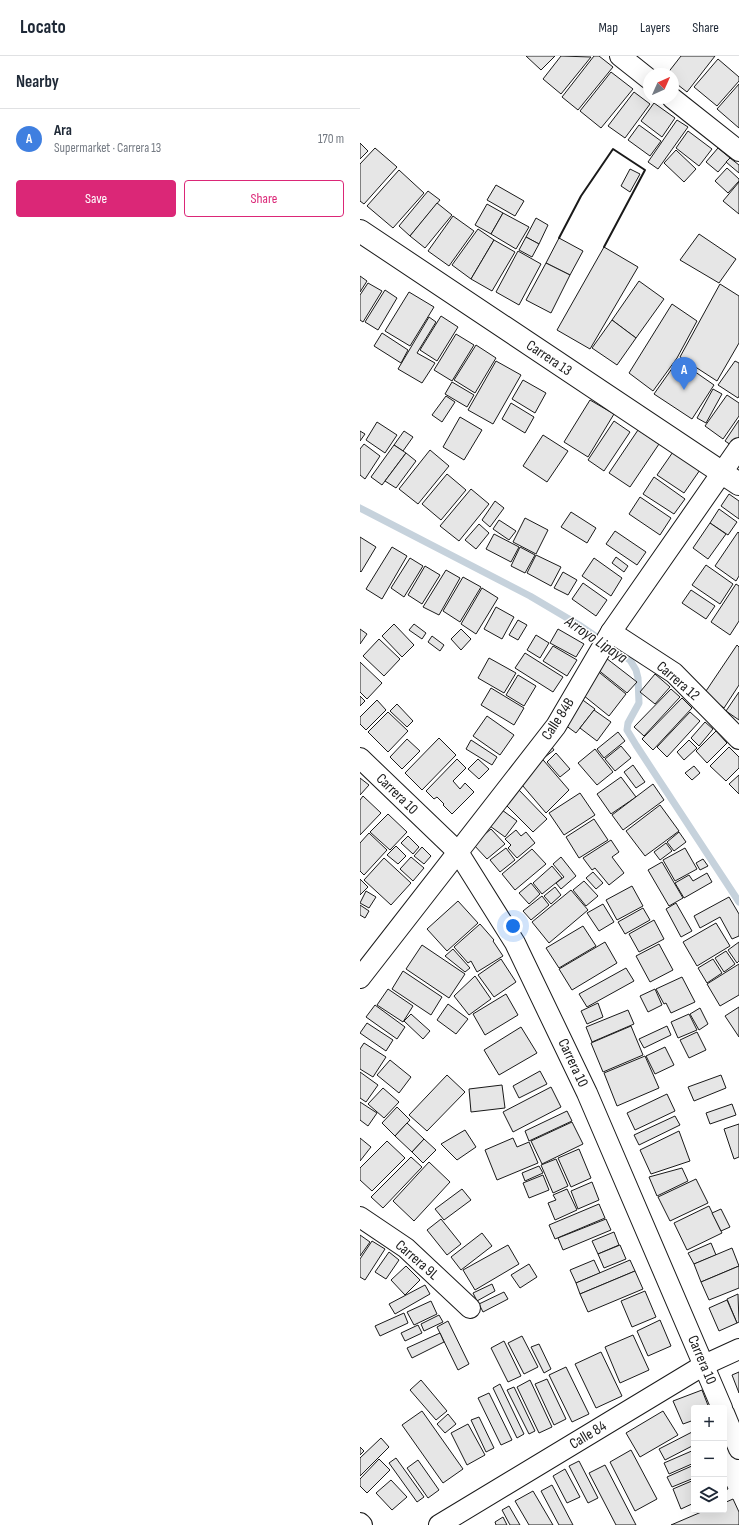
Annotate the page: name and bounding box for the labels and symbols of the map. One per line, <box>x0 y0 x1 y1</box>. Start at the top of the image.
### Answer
north arrow <box>643 68 679 104</box>
street label: Carrera 13 <box>523 336 575 380</box>
pin: A <box>671 357 697 390</box>
water label: Arroyo Lipaya <box>560 612 631 668</box>
street label: Carrera 12 <box>653 657 703 705</box>
street label: Calle 84B <box>537 694 579 744</box>
street label: Carrera 10 <box>372 769 422 819</box>
your location <box>503 916 523 936</box>
street label: Carrera 10 <box>554 1036 592 1090</box>
street label: Carrera 9L <box>391 1236 443 1284</box>
street label: Carrera 10 <box>683 1333 721 1387</box>
street label: Calle 84 <box>566 1417 610 1453</box>

